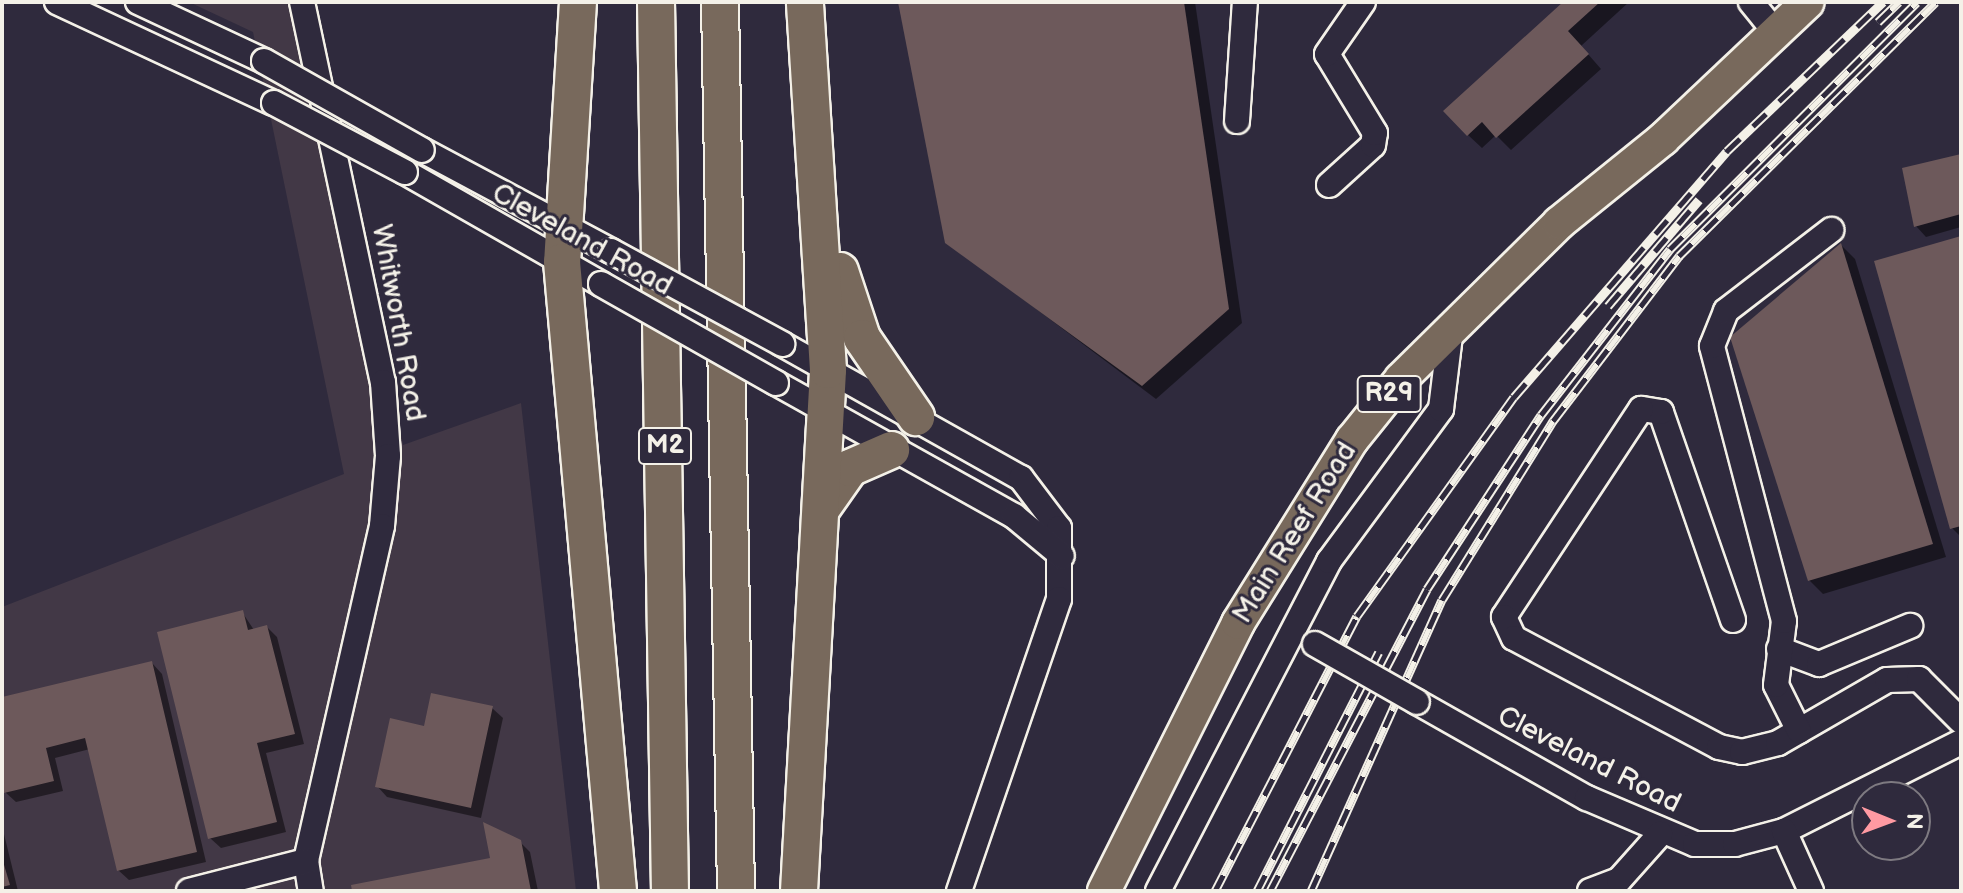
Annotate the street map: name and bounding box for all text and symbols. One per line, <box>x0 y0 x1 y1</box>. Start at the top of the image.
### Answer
street label: Cleveland Road <box>486 177 678 303</box>
street label: Whitworth Road <box>364 222 432 424</box>
road number: R29 <box>1355 372 1423 416</box>
road number: M2 <box>637 424 693 468</box>
street label: Main Reef Road <box>1226 436 1364 630</box>
street label: Cleveland Road <box>1492 699 1686 821</box>
north arrow <box>1851 781 1931 861</box>
text: N <box>1900 813 1927 830</box>

